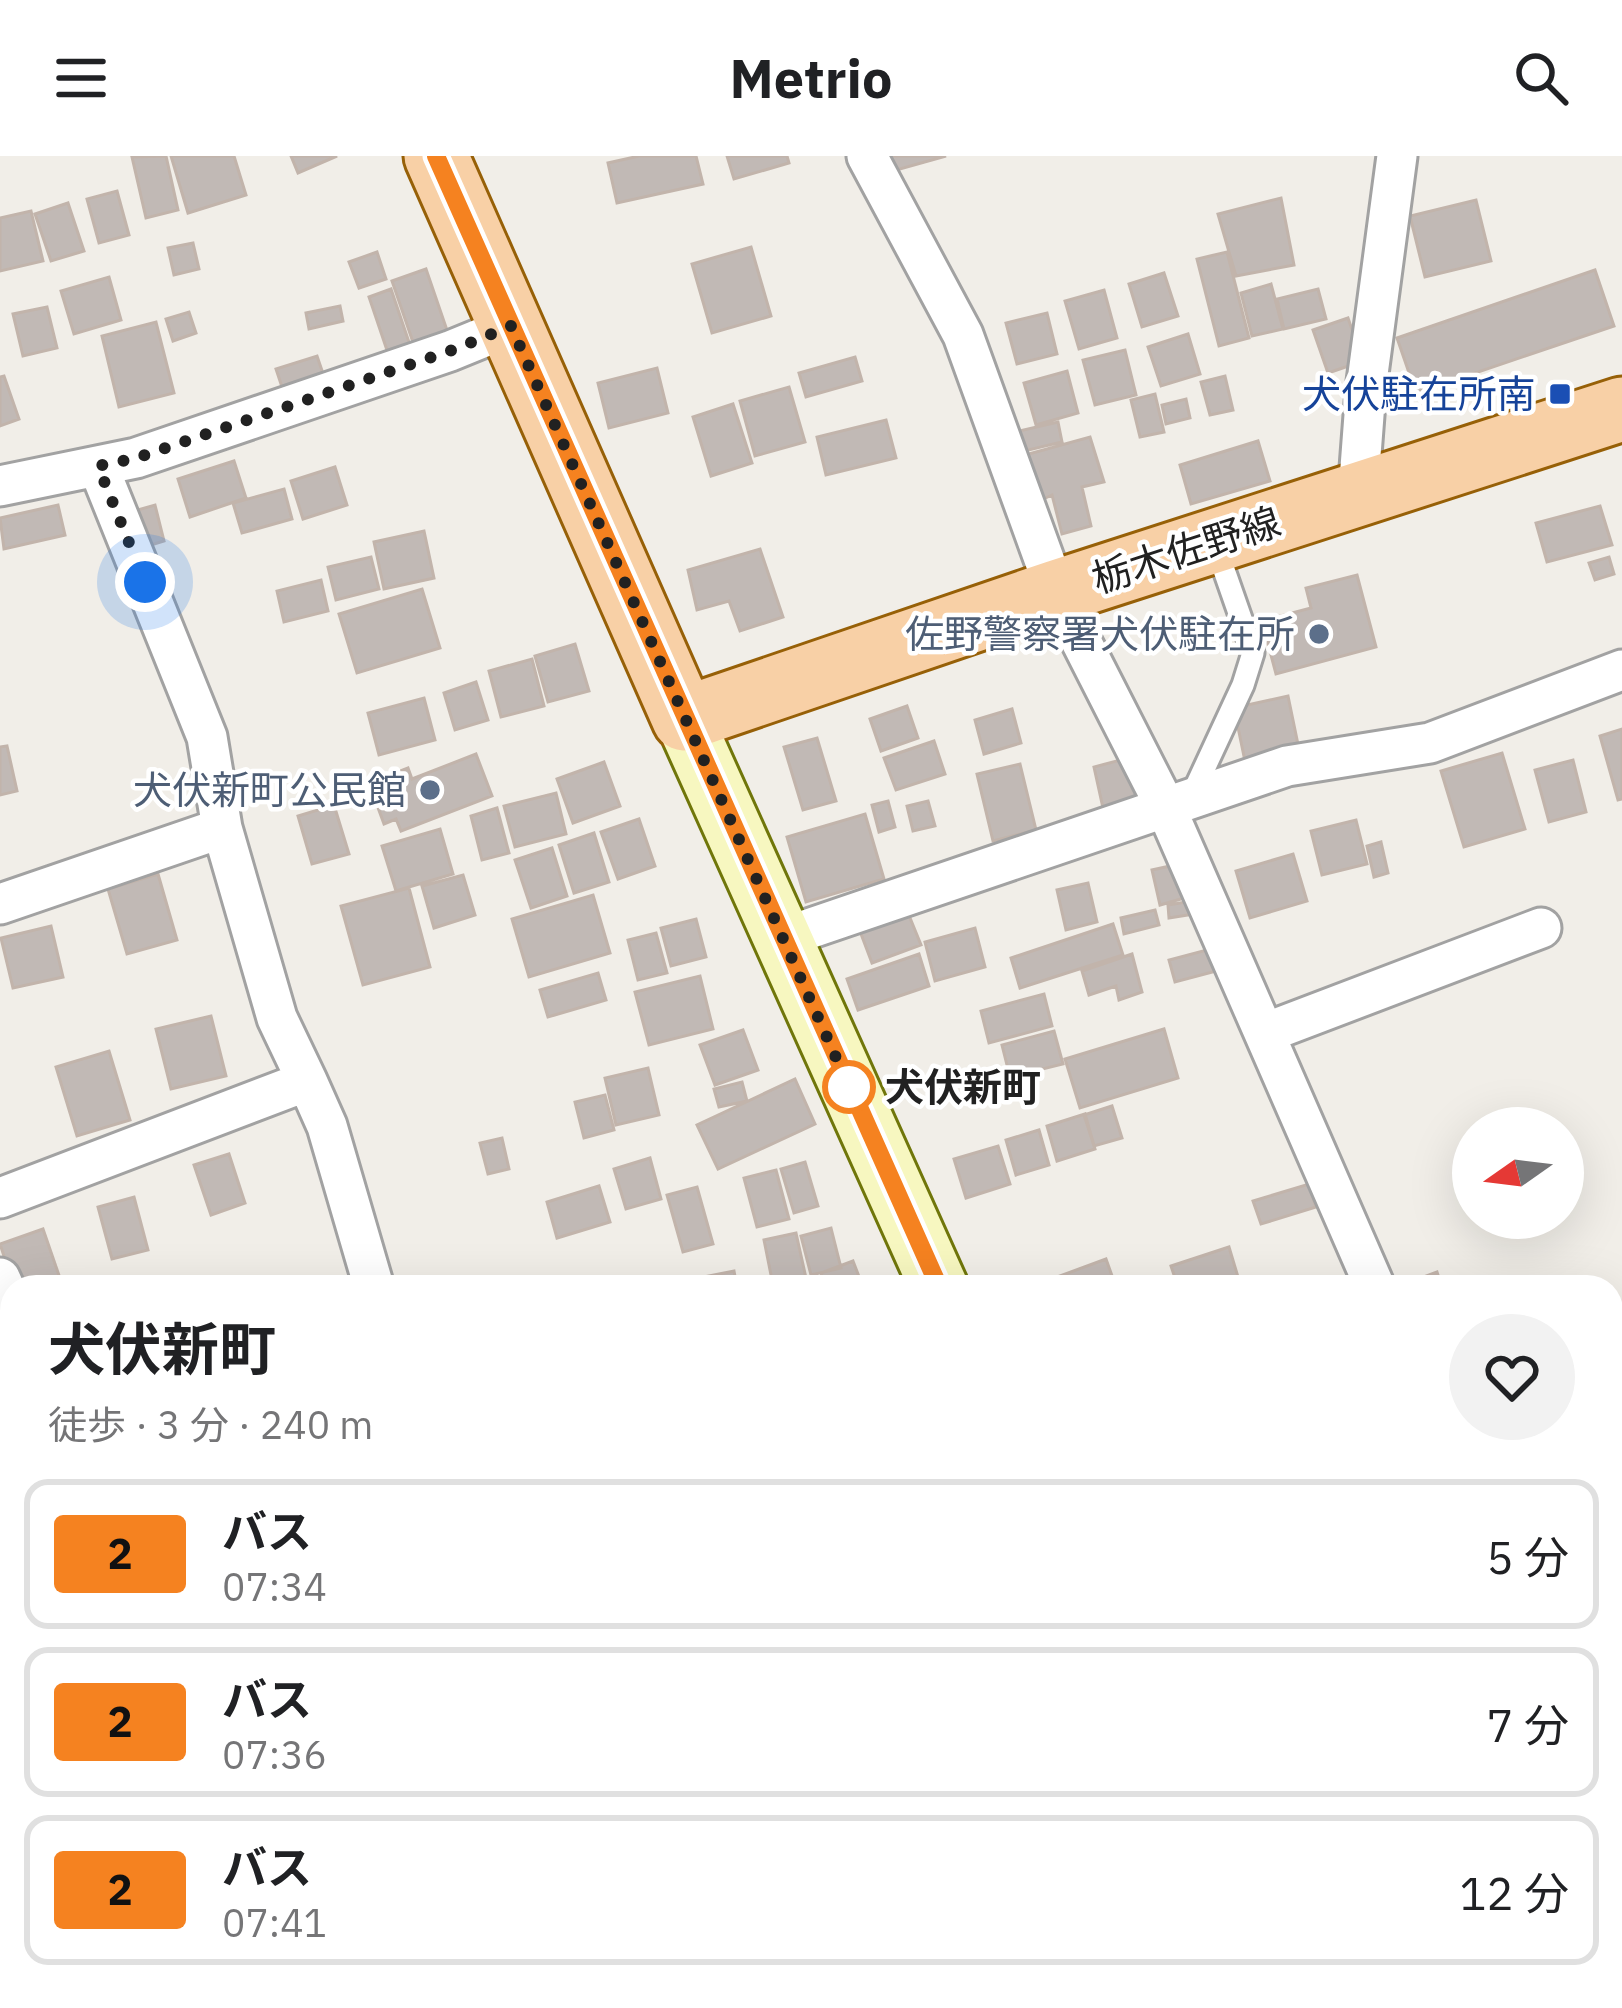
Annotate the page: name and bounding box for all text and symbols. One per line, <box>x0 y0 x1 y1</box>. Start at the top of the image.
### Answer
text: Metrio <box>730 43 892 113</box>
icon: menu <box>48 45 114 111</box>
icon: search <box>1508 45 1574 111</box>
place label: 犬伏駐在所南 <box>1302 368 1536 419</box>
marker: 犬伏駐在所南 <box>1547 381 1573 407</box>
street label: 栃木佐野線 <box>1085 495 1286 604</box>
your location <box>115 552 175 612</box>
place label: 佐野警察署犬伏駐在所 <box>905 608 1295 659</box>
marker: 佐野警察署犬伏駐在所 <box>1306 621 1332 647</box>
place label: 犬伏新町公民館 <box>133 764 406 815</box>
marker: 犬伏新町公民館 <box>417 777 443 803</box>
place label: 犬伏新町 <box>885 1061 1041 1112</box>
marker: 犬伏新町 <box>824 1062 874 1112</box>
north arrow <box>1452 1107 1584 1239</box>
map controls <box>1452 1107 1584 1239</box>
text: 犬伏新町 <box>48 1312 276 1386</box>
button: heart <box>1449 1314 1575 1440</box>
text: 徒歩 · 3 分 · 240 m <box>48 1399 373 1450</box>
text: バス <box>222 1502 312 1560</box>
text: 2 <box>107 1526 133 1581</box>
text: 5 分 <box>1486 1528 1569 1586</box>
text: 07:34 <box>222 1561 327 1612</box>
text: バス <box>222 1670 312 1728</box>
text: 2 <box>107 1694 133 1749</box>
text: 7 分 <box>1486 1696 1569 1754</box>
text: 07:36 <box>222 1729 327 1780</box>
text: バス <box>222 1838 312 1896</box>
text: 2 <box>107 1862 133 1917</box>
text: 12 分 <box>1459 1864 1569 1922</box>
text: 07:41 <box>222 1897 327 1948</box>

